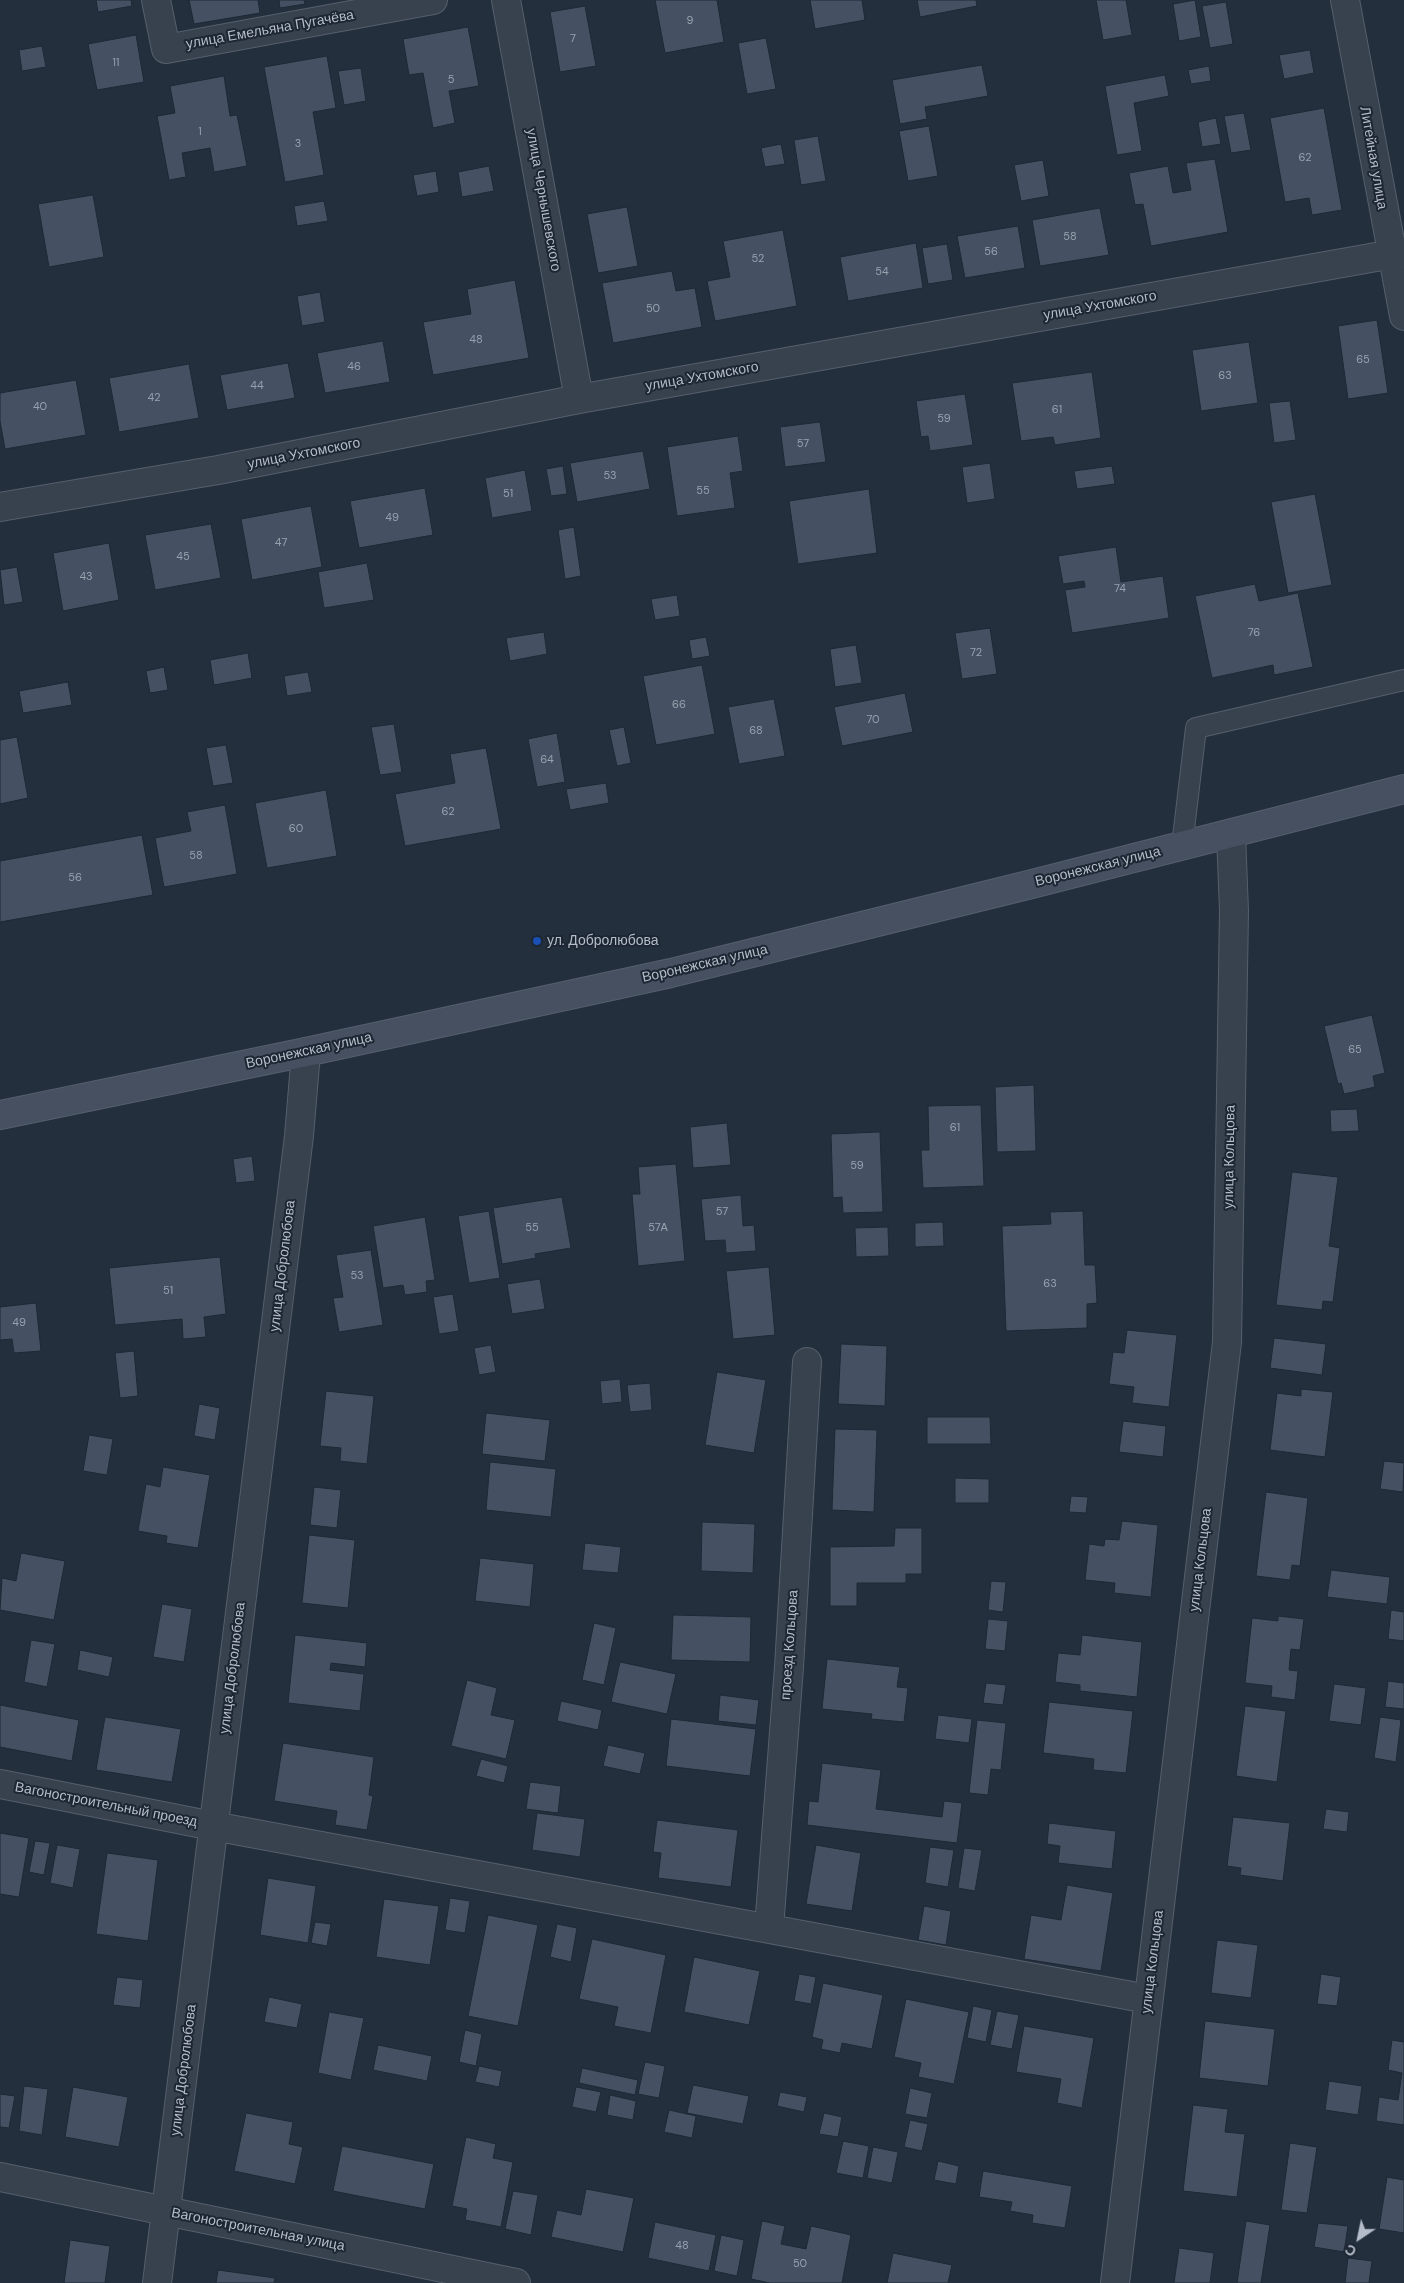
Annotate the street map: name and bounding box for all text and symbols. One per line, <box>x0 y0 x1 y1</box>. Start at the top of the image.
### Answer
street label: улица Емельяна Пугачёва <box>185 7 355 53</box>
house number: 9 <box>687 14 693 28</box>
house number: 7 <box>570 32 576 46</box>
house number: 11 <box>113 56 119 70</box>
house number: 5 <box>448 73 454 87</box>
street label: Литейная улица <box>1356 105 1390 211</box>
house number: 1 <box>198 125 202 139</box>
street label: улица Чернышевского <box>522 127 564 273</box>
house number: 3 <box>295 137 301 151</box>
house number: 62 <box>1299 151 1311 165</box>
house number: 58 <box>1063 230 1077 244</box>
house number: 56 <box>984 245 998 259</box>
house number: 52 <box>752 252 764 266</box>
house number: 54 <box>875 265 889 279</box>
street label: улица Ухтомского <box>1042 288 1158 324</box>
house number: 50 <box>646 302 660 316</box>
house number: 48 <box>469 333 483 347</box>
house number: 65 <box>1356 353 1370 367</box>
street label: улица Ухтомского <box>644 359 760 395</box>
house number: 46 <box>347 360 361 374</box>
house number: 63 <box>1218 369 1232 383</box>
house number: 44 <box>250 379 264 393</box>
house number: 42 <box>147 391 161 405</box>
house number: 40 <box>33 400 47 414</box>
house number: 61 <box>1052 403 1062 417</box>
house number: 59 <box>937 412 951 426</box>
street label: улица Ухтомского <box>246 435 362 473</box>
house number: 57 <box>797 437 809 451</box>
house number: 53 <box>603 469 617 483</box>
house number: 55 <box>696 484 710 498</box>
house number: 51 <box>503 487 513 501</box>
house number: 49 <box>385 511 399 525</box>
house number: 47 <box>275 536 287 550</box>
house number: 45 <box>176 550 190 564</box>
house number: 43 <box>79 570 93 584</box>
house number: 74 <box>1114 582 1126 596</box>
house number: 76 <box>1248 626 1260 640</box>
house number: 72 <box>970 646 982 660</box>
house number: 66 <box>672 698 686 712</box>
house number: 70 <box>866 713 880 727</box>
house number: 68 <box>749 724 763 738</box>
house number: 64 <box>540 753 554 767</box>
house number: 62 <box>442 805 454 819</box>
house number: 60 <box>289 822 303 836</box>
street label: Воронежская улица <box>1034 843 1162 891</box>
house number: 58 <box>189 849 203 863</box>
house number: 56 <box>68 871 82 885</box>
place label: ул. Добролюбова <box>547 933 659 949</box>
marker: ул. Добролюбова <box>531 935 543 947</box>
street label: Воронежская улица <box>641 941 769 987</box>
street label: Воронежская улица <box>244 1029 374 1073</box>
house number: 65 <box>1348 1043 1362 1057</box>
street label: улица Кольцова <box>1221 1105 1239 1209</box>
house number: 61 <box>950 1121 960 1135</box>
house number: 59 <box>850 1159 864 1173</box>
street label: улица Добролюбова <box>267 1199 299 1333</box>
house number: 57 <box>716 1205 728 1219</box>
house number: 55 <box>525 1221 539 1235</box>
house number: 57А <box>648 1221 668 1235</box>
house number: 53 <box>350 1269 364 1283</box>
house number: 63 <box>1043 1277 1057 1291</box>
house number: 51 <box>163 1284 173 1298</box>
house number: 49 <box>12 1316 26 1330</box>
street label: улица Кольцова <box>1186 1507 1216 1613</box>
street label: проезд Кольцова <box>778 1589 802 1701</box>
street label: улица Добролюбова <box>217 1601 249 1735</box>
street label: Вагоностроительный проезд <box>13 1779 199 1831</box>
street label: улица Кольцова <box>1138 1909 1168 2015</box>
street label: улица Добролюбова <box>168 2003 200 2137</box>
street label: Вагоностроительная улица <box>170 2205 346 2255</box>
north arrow <box>1334 2213 1384 2263</box>
house number: 48 <box>675 2239 689 2253</box>
text: С <box>1341 2240 1360 2261</box>
house number: 50 <box>793 2257 807 2271</box>

